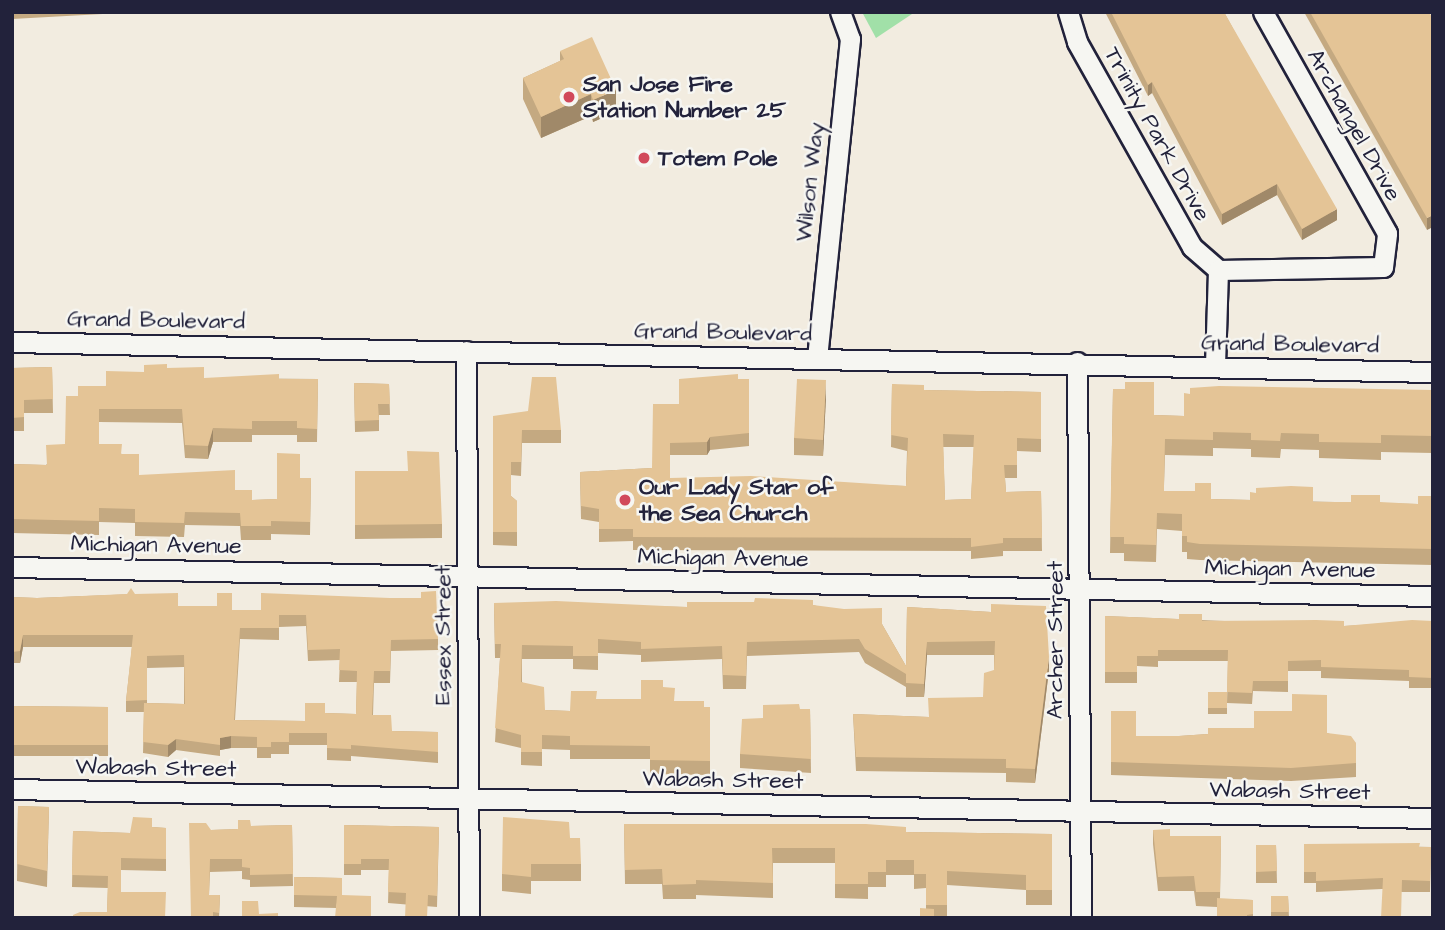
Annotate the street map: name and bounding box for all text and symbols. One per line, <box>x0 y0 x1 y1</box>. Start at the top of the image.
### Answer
street label: Trinity Park Drive <box>1098 42 1216 226</box>
street label: Archangel Drive <box>1301 44 1407 206</box>
place label: San Jose Fire Station Number 25 <box>583 70 786 124</box>
marker: San Jose Fire Station Number 25 <box>561 89 577 105</box>
street label: Wilson Way <box>790 121 830 243</box>
place label: Totem Pole <box>658 144 778 172</box>
marker: Totem Pole <box>636 150 652 166</box>
street label: Grand Boulevard <box>67 305 245 335</box>
street label: Grand Boulevard <box>634 317 812 347</box>
street label: Grand Boulevard <box>1201 329 1379 359</box>
place label: Our Lady Star of the Sea Church <box>639 473 834 527</box>
marker: Our Lady Star of the Sea Church <box>617 492 633 508</box>
street label: Michigan Avenue <box>70 530 242 560</box>
street label: Michigan Avenue <box>637 543 809 573</box>
street label: Michigan Avenue <box>1204 554 1376 584</box>
street label: Archer Street <box>1041 561 1069 719</box>
street label: Essex Street <box>429 565 457 705</box>
street label: Wabash Street <box>75 753 237 783</box>
street label: Wabash Street <box>642 765 804 795</box>
street label: Wabash Street <box>1209 776 1371 806</box>

